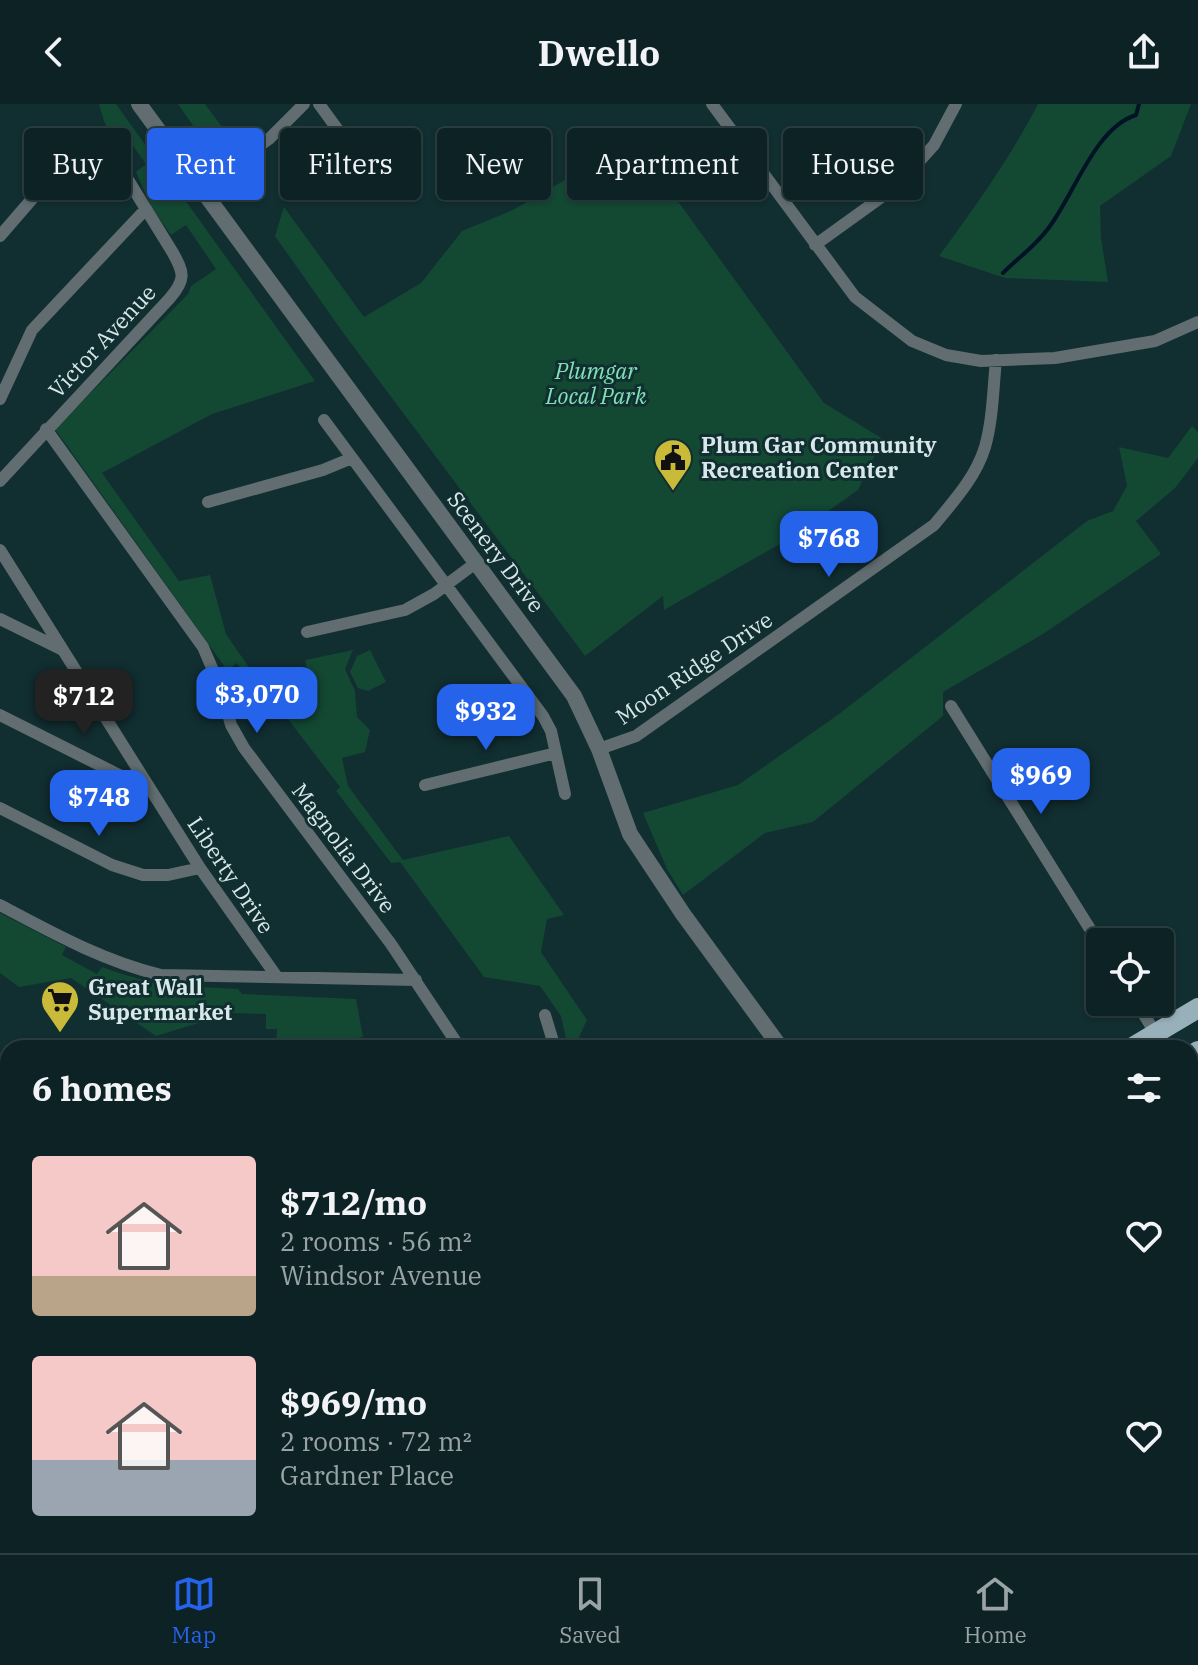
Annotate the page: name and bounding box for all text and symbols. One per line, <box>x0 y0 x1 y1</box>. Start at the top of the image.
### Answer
text: Dwello <box>538 29 660 76</box>
icon: back <box>32 30 76 74</box>
icon: share <box>1122 30 1166 74</box>
chip: Buy <box>24 128 131 200</box>
chip: Rent <box>147 128 264 200</box>
chip: Filters <box>280 128 421 200</box>
chip: New <box>437 128 551 200</box>
chip: Apartment <box>567 128 767 200</box>
chip: House <box>783 128 923 200</box>
street label: Victor Avenue <box>42 278 162 404</box>
park label: Plumgar Local Park <box>545 356 647 410</box>
place label: Plum Gar Community Recreation Center <box>701 430 937 484</box>
public building icon: Plum Gar Community Recreation Center <box>652 437 694 492</box>
street label: Scenery Drive <box>441 485 551 618</box>
pin: $768 <box>782 511 876 579</box>
text: $768 <box>798 520 860 554</box>
street label: Moon Ridge Drive <box>610 604 778 731</box>
pin: $3,070 <box>192 667 322 735</box>
pin: $712 <box>37 669 131 737</box>
text: $3,070 <box>214 676 300 710</box>
text: $712 <box>53 678 115 712</box>
pin: $932 <box>439 684 533 752</box>
text: $932 <box>455 693 517 727</box>
pin: $969 <box>994 748 1088 816</box>
text: $969 <box>1010 757 1072 791</box>
pin: $748 <box>52 770 146 838</box>
street label: Magnolia Drive <box>286 777 403 919</box>
text: $748 <box>68 779 130 813</box>
street label: Liberty Drive <box>182 811 281 939</box>
map controls <box>1086 928 1174 1016</box>
button: locate <box>1086 928 1174 1016</box>
place label: Great Wall Supermarket <box>88 972 232 1026</box>
supermarket icon: Great Wall Supermarket <box>39 979 81 1034</box>
text: 6 homes <box>32 1066 172 1110</box>
icon: filters <box>1122 1066 1166 1110</box>
text: $712/mo <box>280 1180 427 1224</box>
icon: home <box>96 1188 192 1284</box>
icon: heart <box>1122 1214 1166 1258</box>
text: 2 rooms · 56 m² <box>280 1224 472 1258</box>
text: Windsor Avenue <box>280 1258 482 1292</box>
text: $969/mo <box>280 1380 427 1424</box>
icon: home <box>96 1388 192 1484</box>
icon: heart <box>1122 1414 1166 1458</box>
text: 2 rooms · 72 m² <box>280 1424 472 1458</box>
text: Gardner Place <box>280 1458 454 1492</box>
tab: Map <box>172 1572 216 1649</box>
tab: Saved <box>559 1572 621 1649</box>
tab: Home <box>964 1572 1026 1649</box>

